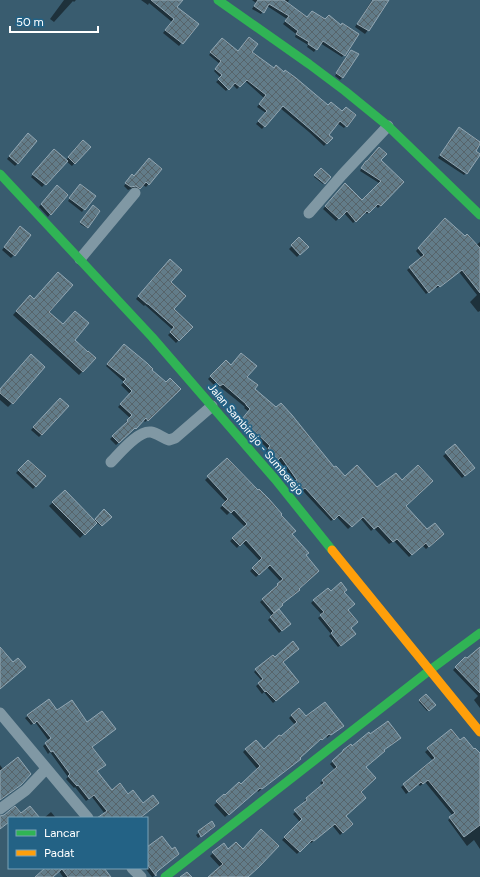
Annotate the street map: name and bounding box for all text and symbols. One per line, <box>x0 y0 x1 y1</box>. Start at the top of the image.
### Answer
scale bar <box>10 8 98 34</box>
text: 50 m <box>16 15 44 29</box>
street label: Jalan Sambirejo - Sumberejo <box>205 381 306 498</box>
legend <box>8 817 148 869</box>
text: Lancar <box>44 826 80 840</box>
text: Padat <box>44 846 75 860</box>

